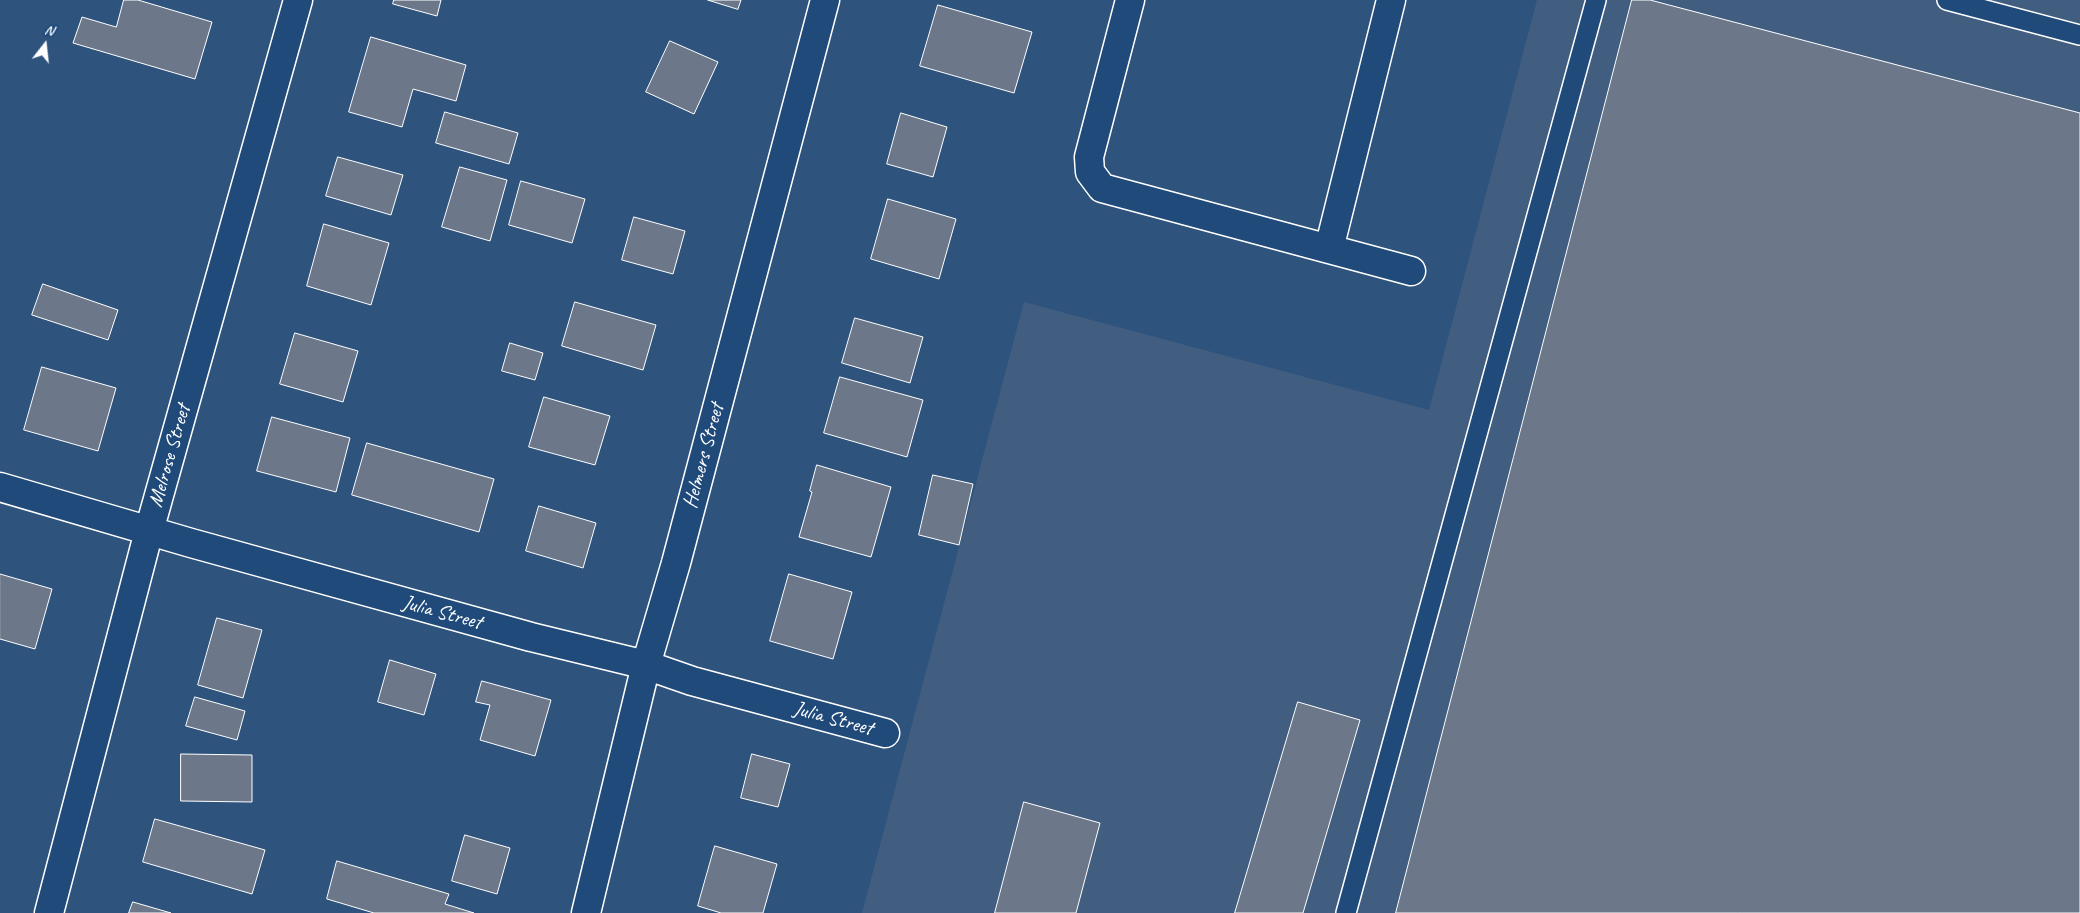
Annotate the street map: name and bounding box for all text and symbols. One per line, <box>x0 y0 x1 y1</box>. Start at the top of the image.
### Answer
north arrow <box>20 20 70 70</box>
text: N <box>43 21 56 39</box>
street label: Helmers Street <box>678 401 730 511</box>
street label: Melrose Street <box>143 402 197 510</box>
street label: Julia Street <box>400 590 484 636</box>
street label: Julia Street <box>791 696 875 742</box>

